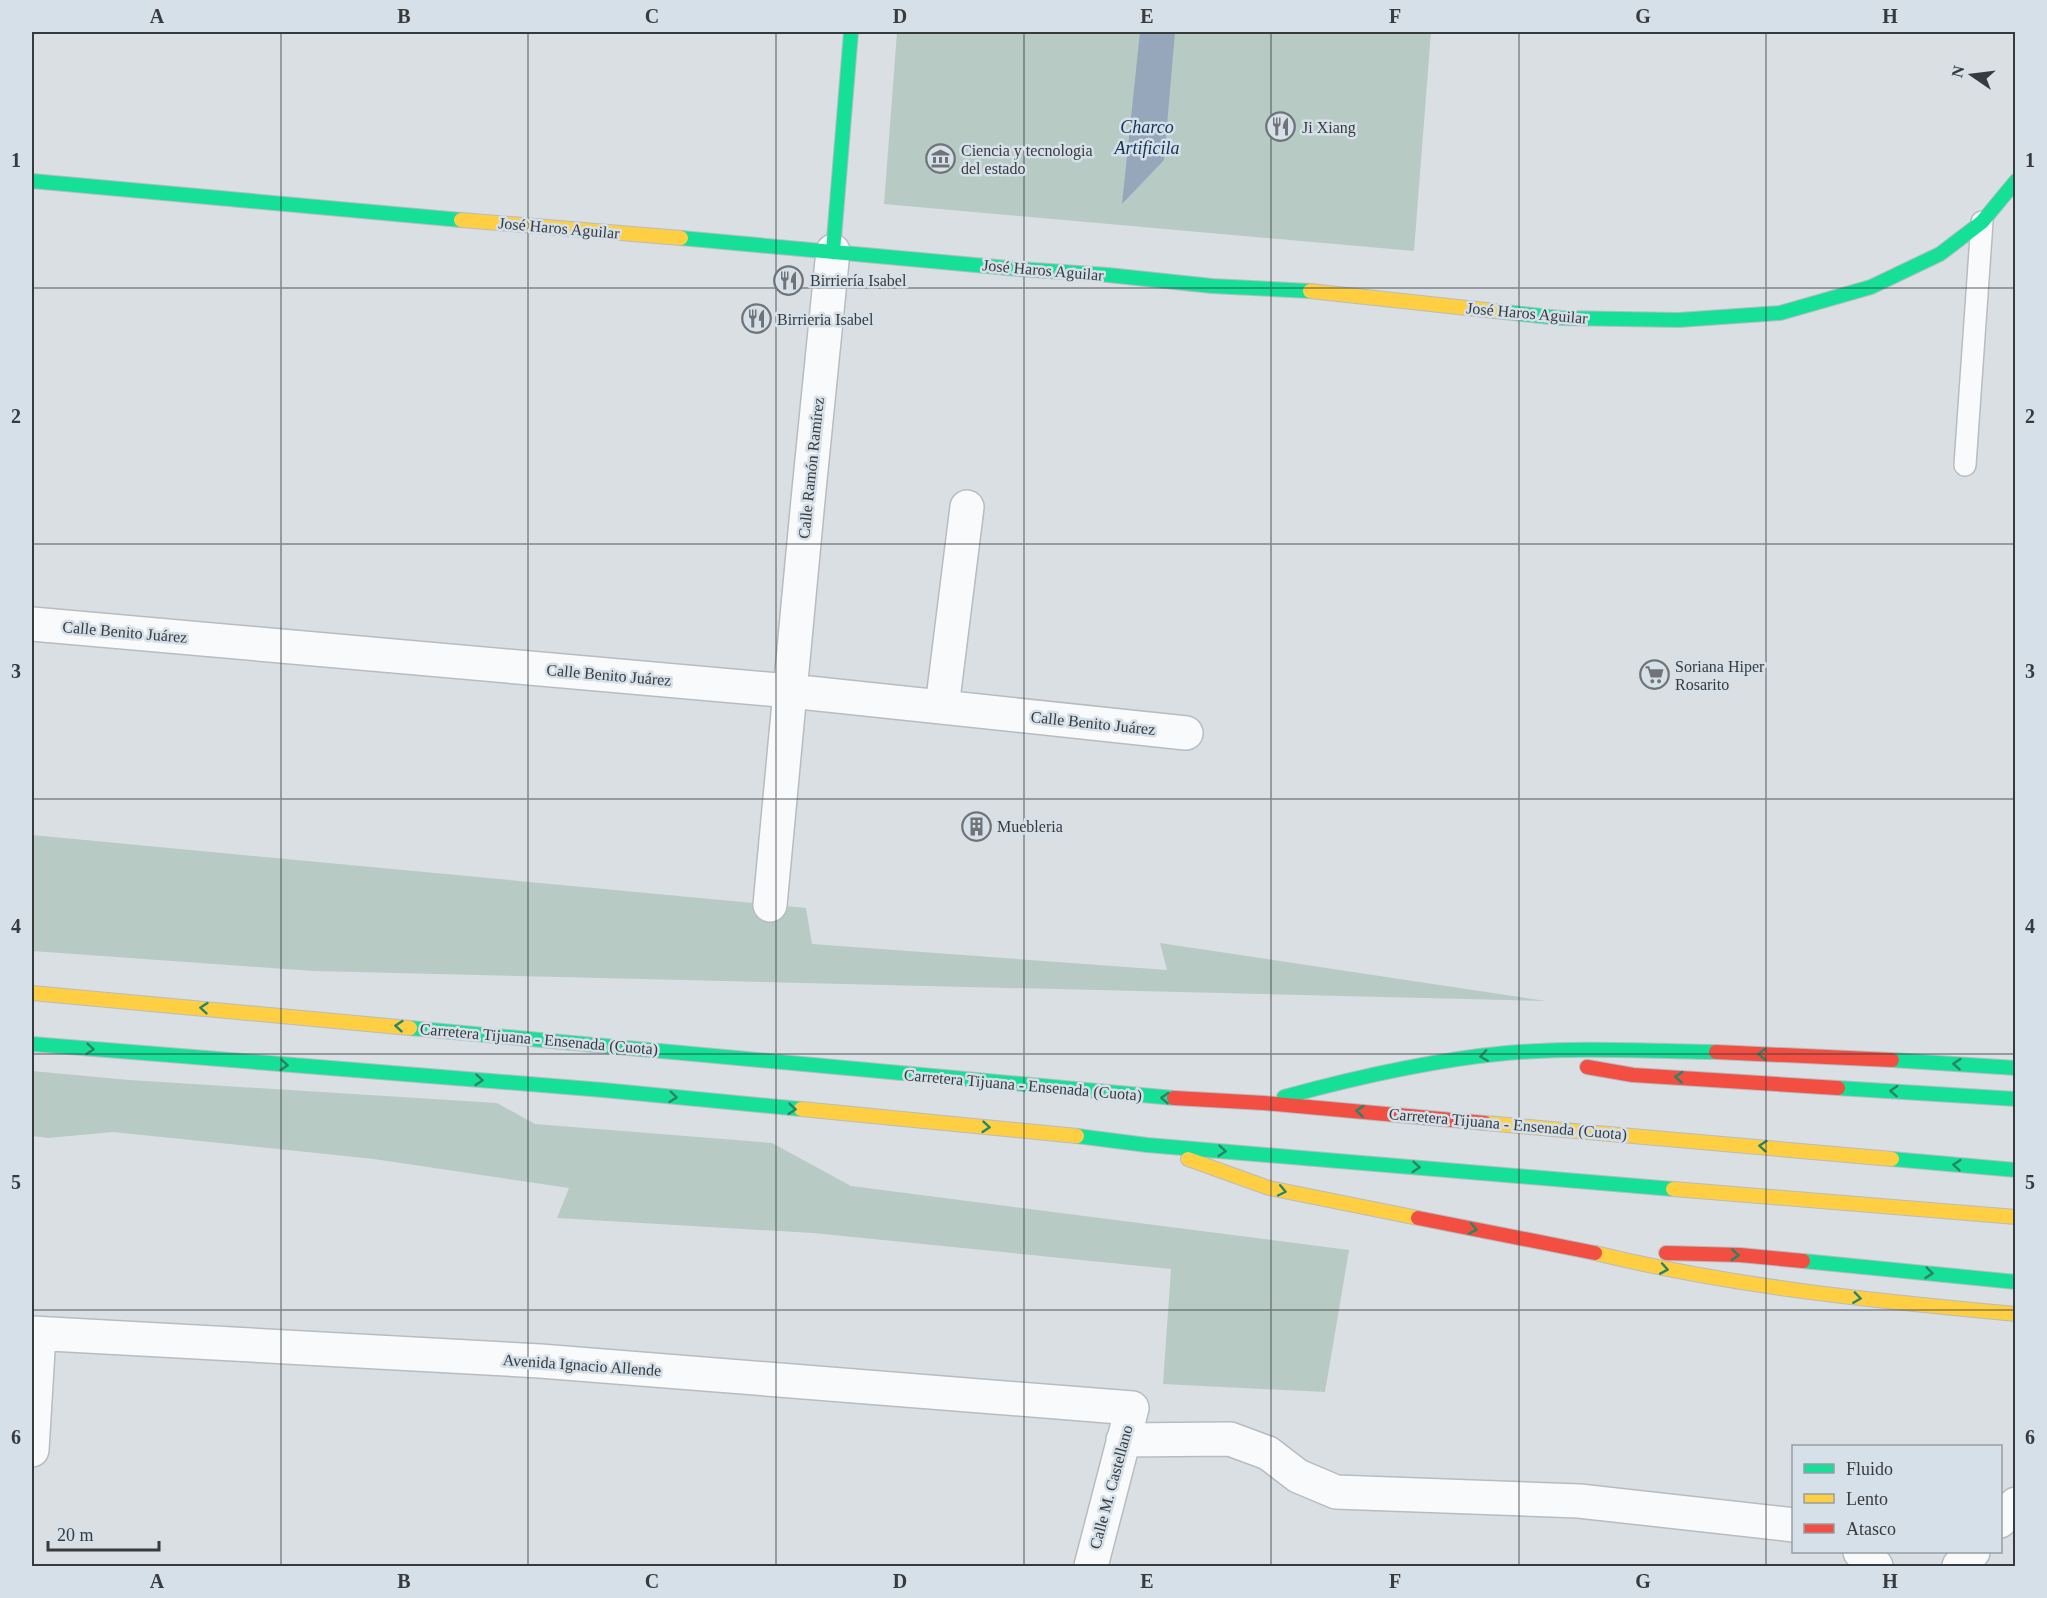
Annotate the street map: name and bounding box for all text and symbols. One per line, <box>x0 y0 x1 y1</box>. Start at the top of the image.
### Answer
text: A <box>150 5 165 27</box>
text: B <box>397 5 411 27</box>
text: C <box>645 5 659 27</box>
text: D <box>893 5 907 27</box>
text: E <box>1140 5 1154 27</box>
text: F <box>1389 5 1401 27</box>
text: G <box>1635 5 1651 27</box>
text: H <box>1882 5 1898 27</box>
north arrow <box>1942 45 2002 105</box>
text: N <box>1948 63 1968 79</box>
restaurant icon: Ji Xiang <box>1265 111 1297 143</box>
water label: Charco Artificila <box>1114 117 1180 158</box>
place label: Ji Xiang <box>1302 119 1356 137</box>
place label: Ciencia y tecnologia del estado <box>961 142 1093 177</box>
museum icon: Ciencia y tecnologia del estado <box>924 143 956 175</box>
text: 1 <box>11 149 21 171</box>
text: 1 <box>2025 149 2035 171</box>
street label: José Haros Aguilar <box>498 214 621 243</box>
street label: José Haros Aguilar <box>982 256 1105 285</box>
restaurant icon: Birriería Isabel <box>773 264 805 296</box>
place label: Birriería Isabel <box>810 272 907 289</box>
street label: José Haros Aguilar <box>1466 299 1589 328</box>
restaurant icon: Birrieria Isabel <box>740 303 772 335</box>
place label: Birrieria Isabel <box>777 311 874 328</box>
street label: Calle Ramón Ramírez <box>795 396 827 540</box>
text: 2 <box>11 405 21 427</box>
text: 2 <box>2025 405 2035 427</box>
street label: Calle Benito Juárez <box>62 618 188 646</box>
place label: Soriana Hiper Rosarito <box>1675 658 1765 693</box>
supermarket icon: Soriana Hiper Rosarito <box>1638 659 1670 691</box>
text: 3 <box>11 660 21 682</box>
text: 3 <box>2025 660 2035 682</box>
street label: Calle Benito Juárez <box>546 661 672 689</box>
street label: Calle Benito Juárez <box>1030 708 1156 738</box>
building icon: Muebleria <box>960 810 992 842</box>
place label: Muebleria <box>997 818 1063 835</box>
text: 4 <box>11 915 21 937</box>
text: 4 <box>2025 915 2035 937</box>
one-way arrow <box>200 1002 209 1015</box>
one-way arrow <box>394 1020 403 1033</box>
street label: Carretera Tijuana - Ensenada (Cuota) <box>419 1020 659 1059</box>
one-way arrow <box>85 1042 94 1055</box>
one-way arrow <box>1758 1047 1767 1060</box>
one-way arrow <box>1479 1050 1488 1062</box>
one-way arrow <box>280 1058 289 1071</box>
one-way arrow <box>1953 1058 1962 1071</box>
street label: Carretera Tijuana - Ensenada (Cuota) <box>903 1066 1143 1105</box>
one-way arrow <box>1674 1071 1683 1084</box>
one-way arrow <box>474 1073 483 1086</box>
one-way arrow <box>1890 1085 1899 1098</box>
one-way arrow <box>668 1090 677 1103</box>
one-way arrow <box>1161 1091 1170 1104</box>
one-way arrow <box>787 1102 796 1115</box>
one-way arrow <box>1355 1105 1364 1118</box>
street label: Carretera Tijuana - Ensenada (Cuota) <box>1388 1105 1628 1144</box>
one-way arrow <box>981 1120 990 1133</box>
one-way arrow <box>1759 1140 1768 1153</box>
one-way arrow <box>1217 1144 1226 1157</box>
one-way arrow <box>1953 1159 1962 1172</box>
one-way arrow <box>1411 1160 1420 1173</box>
text: 5 <box>11 1171 21 1193</box>
text: 5 <box>2025 1171 2035 1193</box>
one-way arrow <box>1277 1184 1287 1197</box>
one-way arrow <box>1468 1222 1478 1235</box>
one-way arrow <box>1730 1249 1739 1262</box>
one-way arrow <box>1659 1262 1669 1275</box>
one-way arrow <box>1924 1266 1933 1279</box>
one-way arrow <box>1852 1292 1861 1304</box>
street label: Avenida Ignacio Allende <box>502 1351 662 1380</box>
street label: Calle M. Castellano <box>1086 1423 1136 1551</box>
text: 6 <box>11 1426 21 1448</box>
text: 6 <box>2025 1426 2035 1448</box>
legend <box>1792 1445 2002 1553</box>
text: Fluido <box>1846 1459 1893 1479</box>
text: Lento <box>1846 1489 1888 1509</box>
scale bar <box>48 1514 159 1552</box>
text: Atasco <box>1846 1519 1896 1539</box>
text: 20 m <box>57 1525 94 1545</box>
text: A <box>150 1570 165 1592</box>
text: B <box>397 1570 411 1592</box>
text: C <box>645 1570 659 1592</box>
text: D <box>893 1570 907 1592</box>
text: E <box>1140 1570 1154 1592</box>
text: F <box>1389 1570 1401 1592</box>
text: G <box>1635 1570 1651 1592</box>
text: H <box>1882 1570 1898 1592</box>

